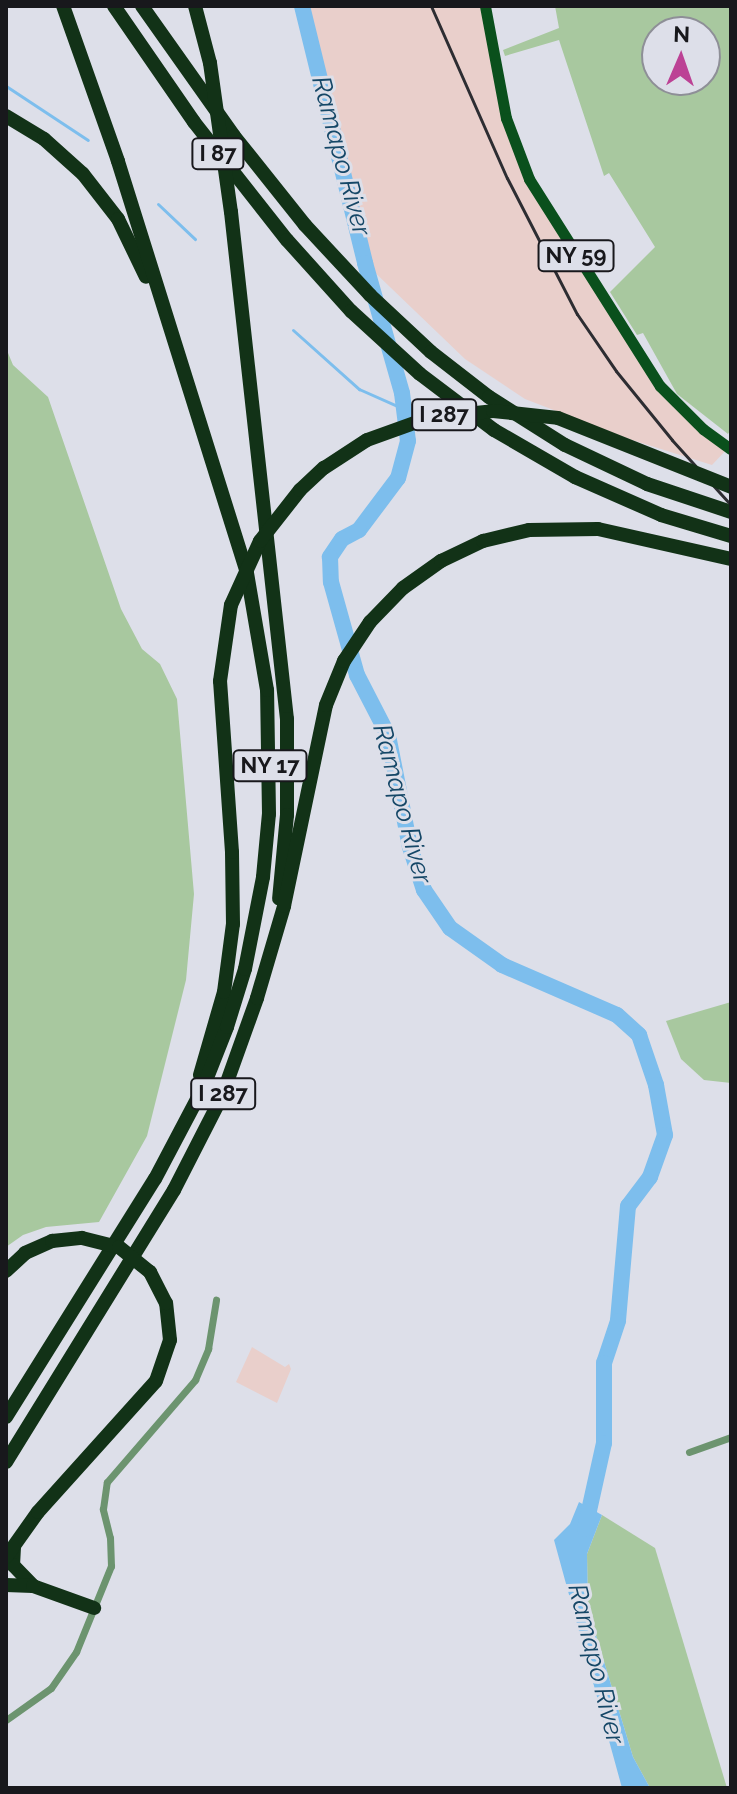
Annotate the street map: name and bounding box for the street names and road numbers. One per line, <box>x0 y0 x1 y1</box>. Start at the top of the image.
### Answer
road number: I 87 <box>190 136 246 172</box>
road number: NY 59 <box>536 238 616 274</box>
road number: I 287 <box>410 397 478 433</box>
road number: NY 17 <box>232 748 308 784</box>
road number: I 287 <box>189 1076 257 1112</box>

